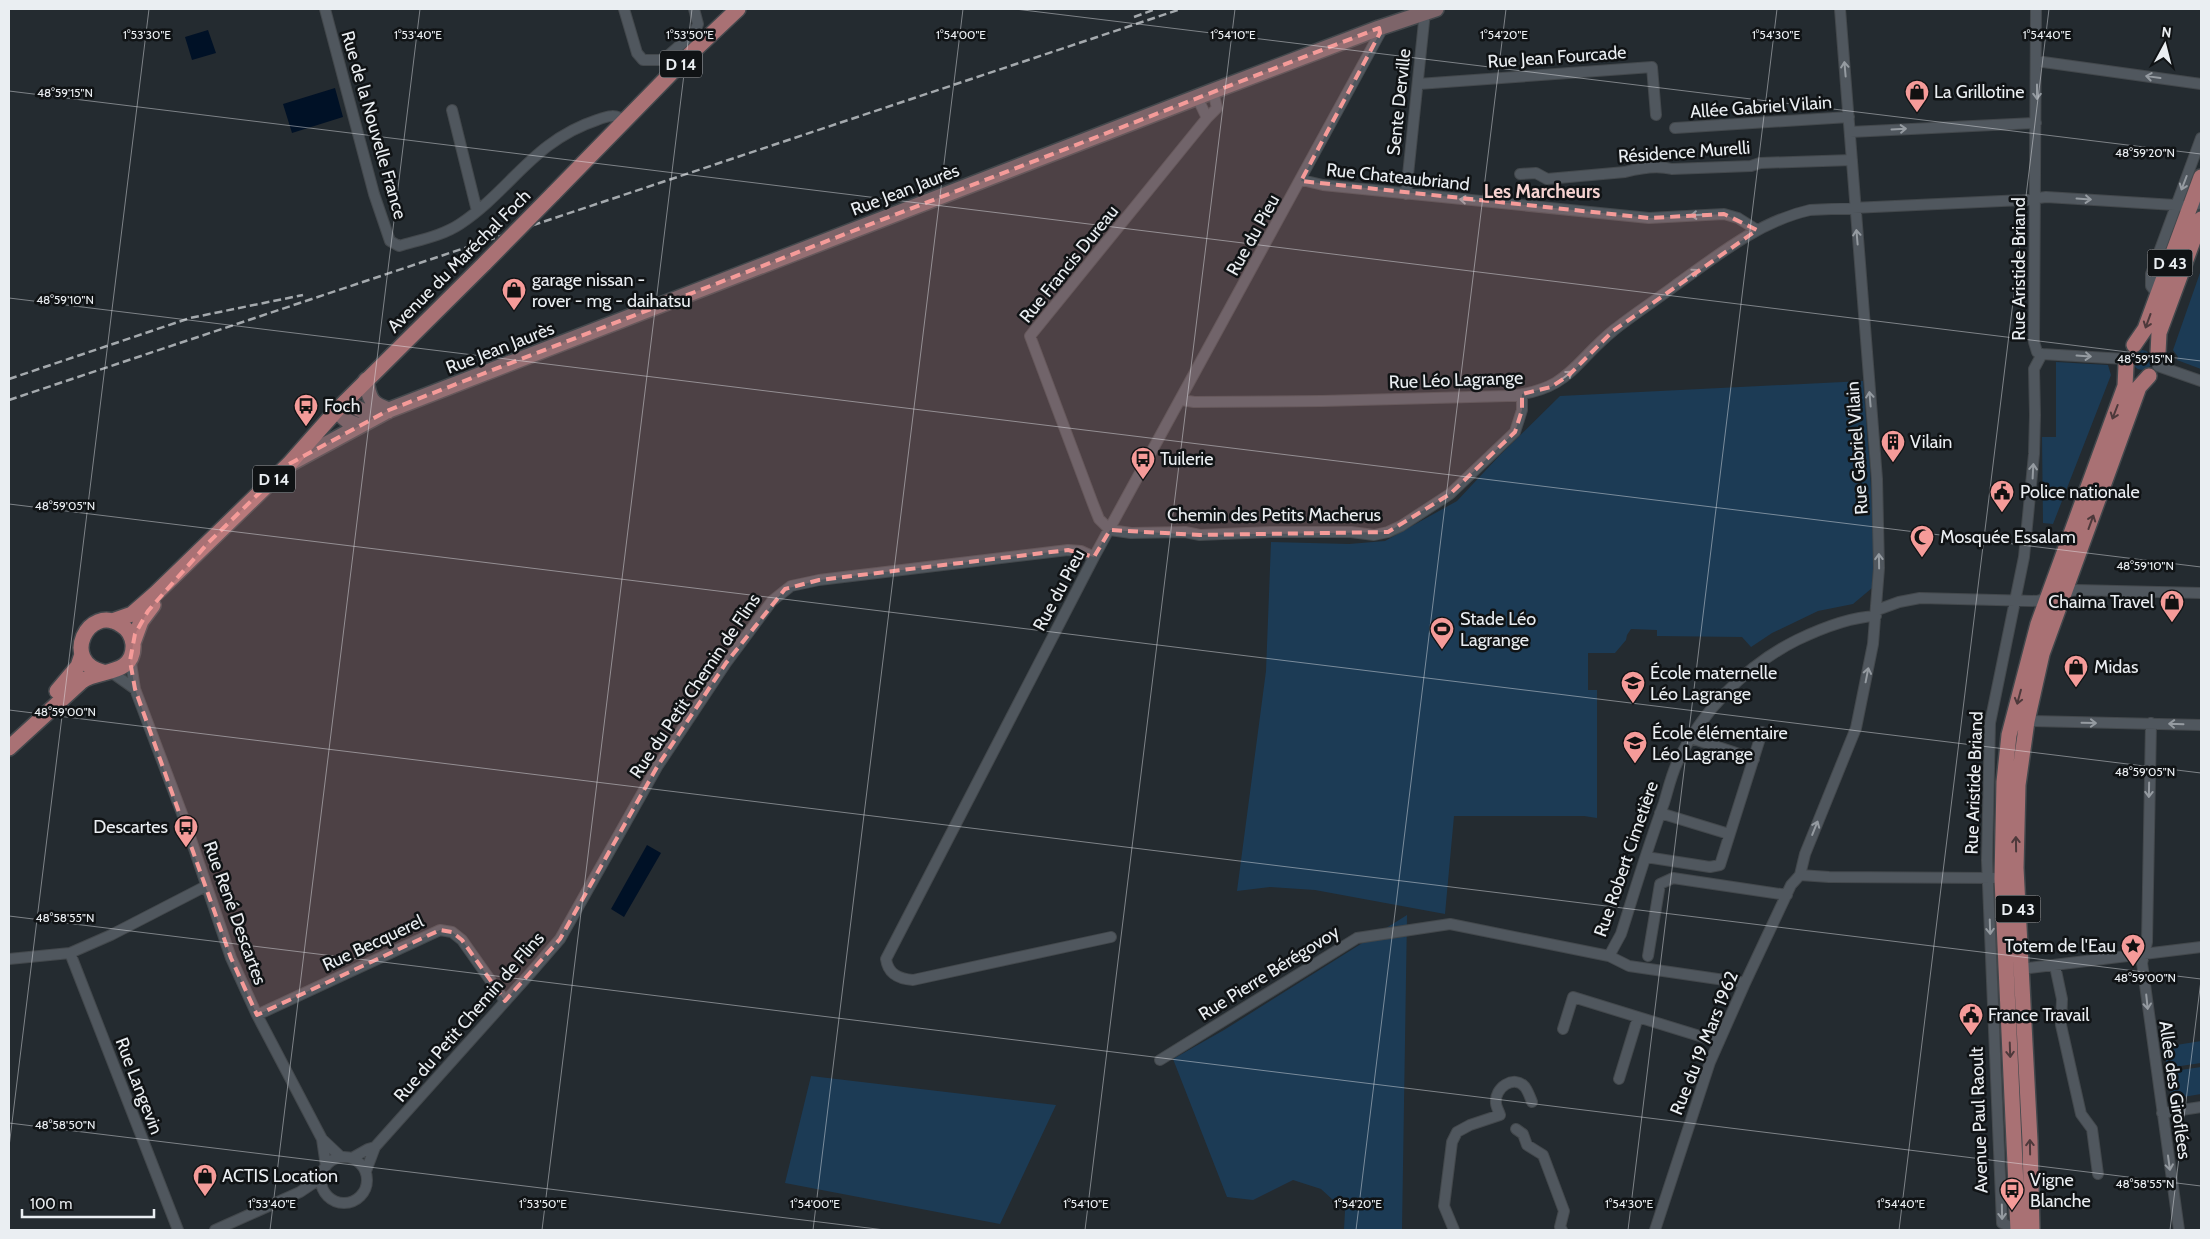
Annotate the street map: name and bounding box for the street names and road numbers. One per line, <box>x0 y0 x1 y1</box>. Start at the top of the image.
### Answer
street label: Rue de la Nouvelle France <box>337 28 411 222</box>
street label: Rue Jean Fourcade <box>1487 41 1627 73</box>
street label: Sente Derville <box>1382 48 1416 156</box>
road number: D 14 <box>660 51 702 78</box>
street label: Allée Gabriel Vilain <box>1689 91 1833 123</box>
street label: Résidence Murelli <box>1617 136 1751 168</box>
street label: Rue Jean Jaurès <box>848 159 962 221</box>
street label: Rue Chateaubriand <box>1325 159 1471 195</box>
street label: Avenue du Maréchal Foch <box>383 185 535 337</box>
street label: Rue du Pieu <box>1222 191 1284 279</box>
street label: Rue Aristide Briand <box>2008 197 2030 341</box>
street label: Rue Francis Dureau <box>1015 201 1123 327</box>
road number: D 43 <box>2148 250 2192 276</box>
street label: Rue Jean Jaurès <box>443 317 557 379</box>
street label: Rue Léo Lagrange <box>1388 367 1524 393</box>
street label: Rue Gabriel Vilain <box>1841 381 1873 515</box>
road number: D 14 <box>253 466 295 492</box>
street label: Chemin des Petits Macherus <box>1167 504 1381 526</box>
street label: Rue du Pieu <box>1028 545 1090 635</box>
street label: Rue du Petit Chemin de Flins <box>625 589 765 783</box>
street label: Rue Aristide Briand <box>1961 711 1987 855</box>
street label: Rue Robert Cimetière <box>1589 778 1663 940</box>
street label: Rue René Descartes <box>199 838 271 988</box>
road number: D 43 <box>1996 896 2040 922</box>
street label: Rue Becquerel <box>319 910 428 976</box>
street label: Rue Pierre Bérégovoy <box>1195 921 1343 1025</box>
street label: Rue du Petit Chemin de Flins <box>389 927 549 1107</box>
street label: Rue du 19 Mars 1962 <box>1665 968 1743 1118</box>
street label: Allée des Giroflées <box>2154 1019 2196 1161</box>
street label: Rue Langevin <box>110 1034 168 1138</box>
street label: Avenue Paul Raoult <box>1965 1046 1993 1194</box>

